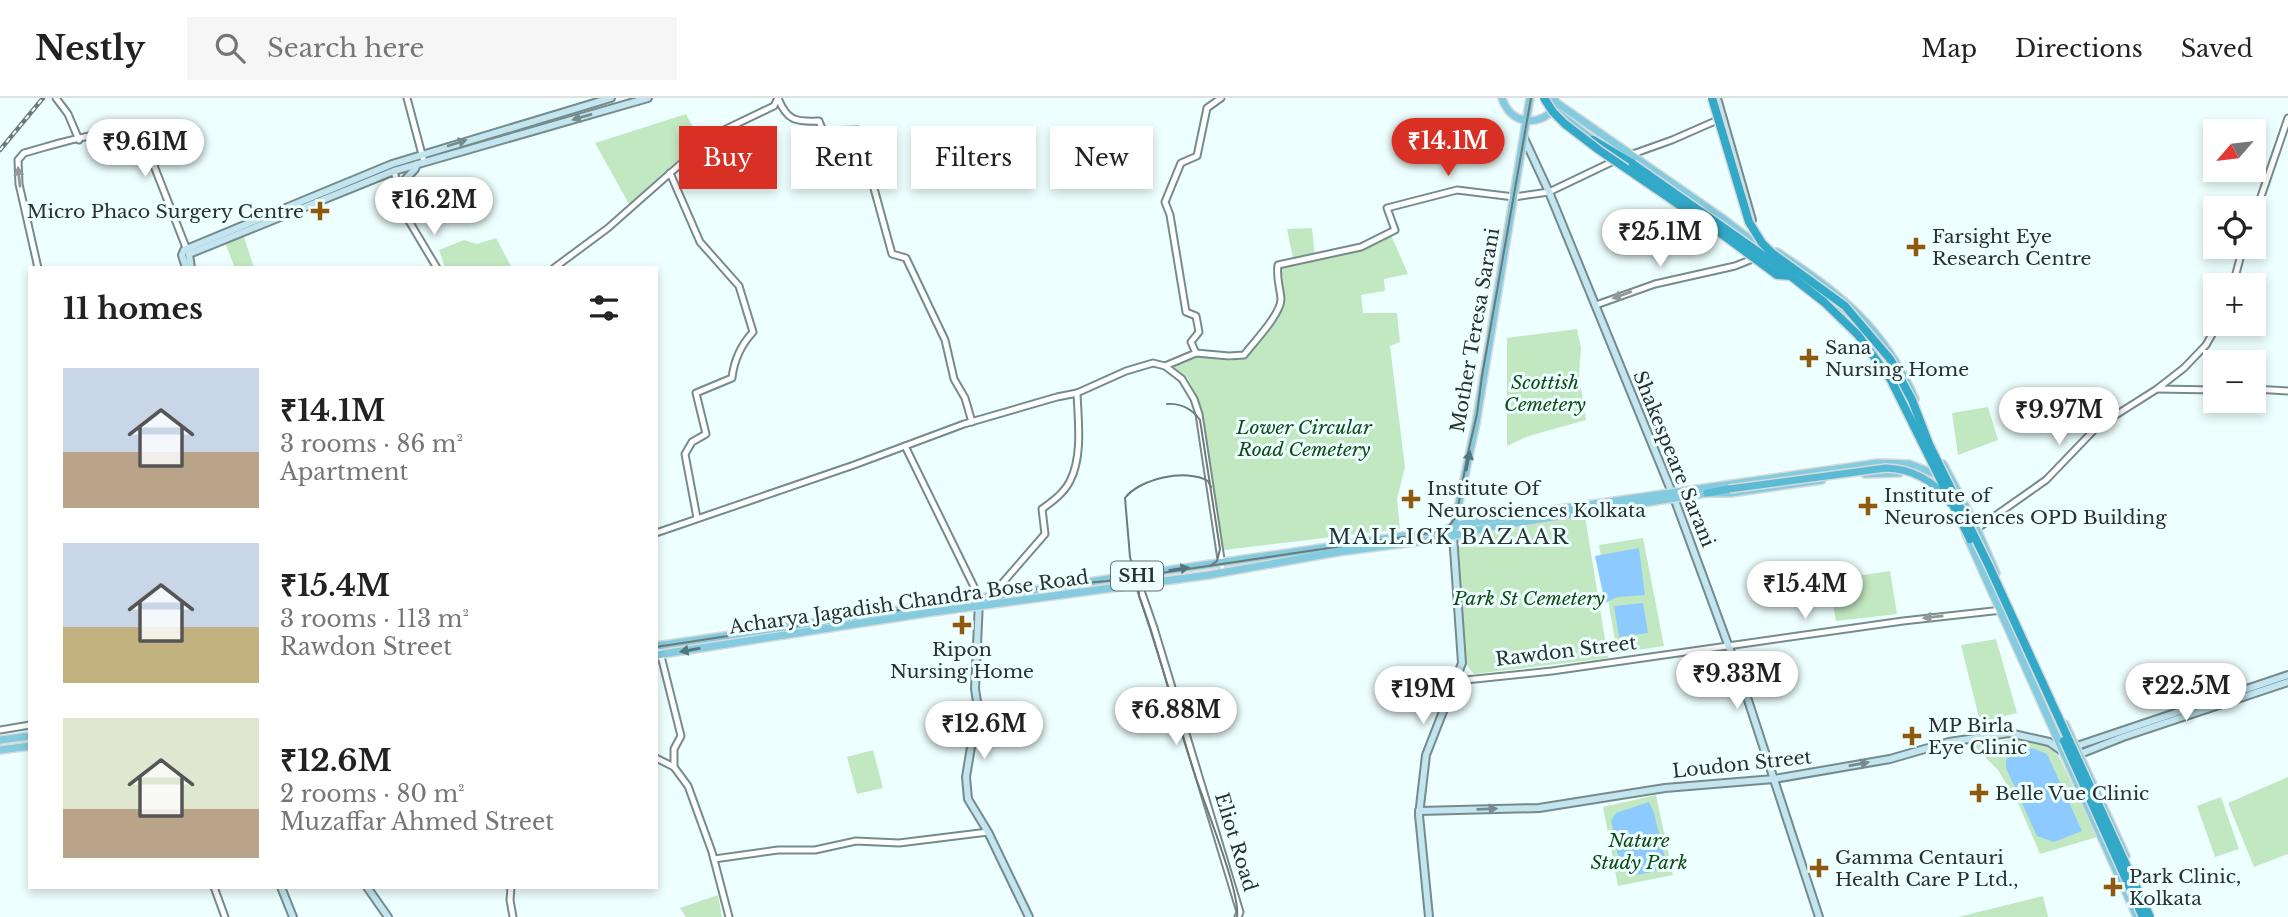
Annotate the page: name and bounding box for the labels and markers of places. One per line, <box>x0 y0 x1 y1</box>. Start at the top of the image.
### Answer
pin: ₹14.1M <box>1391 118 1505 178</box>
pin: ₹9.61M <box>88 120 202 179</box>
pin: ₹16.2M <box>377 178 491 237</box>
place label: Micro Phaco Surgery Centre <box>27 200 304 223</box>
marker: Micro Phaco Surgery Centre <box>310 201 330 221</box>
pin: ₹25.1M <box>1603 209 1717 269</box>
place label: Farsight Eye Research Centre <box>1932 225 2091 270</box>
marker: Farsight Eye Research Centre <box>1906 237 1926 257</box>
place label: Sana Nursing Home <box>1825 336 1969 381</box>
marker: Sana Nursing Home <box>1799 348 1819 368</box>
pin: ₹9.97M <box>2002 388 2116 447</box>
place label: Institute Of Neurosciences Kolkata <box>1427 477 1646 522</box>
place label: Institute of Neurosciences OPD Building <box>1884 484 2167 529</box>
marker: Institute Of Neurosciences Kolkata <box>1401 489 1421 509</box>
marker: Institute of Neurosciences OPD Building <box>1858 496 1878 516</box>
pin: ₹15.4M <box>1748 561 1862 621</box>
marker: Ripon Nursing Home <box>952 615 972 635</box>
place label: Ripon Nursing Home <box>890 638 1034 683</box>
pin: ₹9.33M <box>1680 652 1794 711</box>
pin: ₹22.5M <box>2129 664 2243 723</box>
pin: ₹19M <box>1382 666 1464 726</box>
pin: ₹6.88M <box>1119 688 1233 747</box>
pin: ₹12.6M <box>927 702 1041 761</box>
place label: MP Birla Eye Clinic <box>1928 714 2027 759</box>
marker: MP Birla Eye Clinic <box>1902 726 1922 746</box>
place label: Belle Vue Clinic <box>1995 782 2149 805</box>
marker: Belle Vue Clinic <box>1969 783 1989 803</box>
place label: Gamma Centauri Health Care P Ltd., <box>1835 846 2018 891</box>
marker: Gamma Centauri Health Care P Ltd., <box>1809 858 1829 878</box>
place label: Park Clinic, Kolkata <box>2129 865 2241 910</box>
marker: Park Clinic, Kolkata <box>2103 877 2123 897</box>

